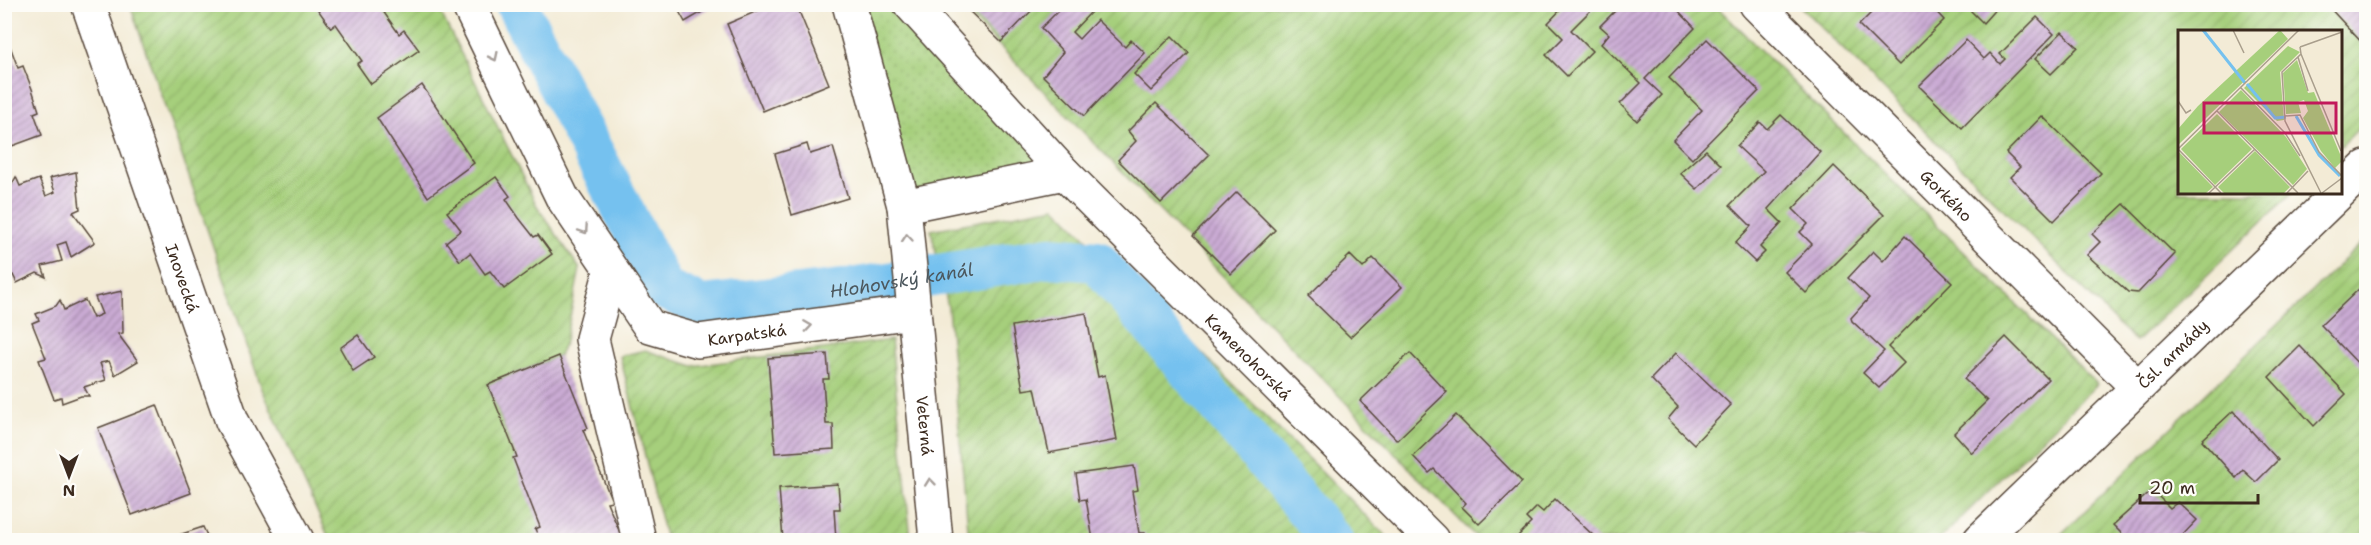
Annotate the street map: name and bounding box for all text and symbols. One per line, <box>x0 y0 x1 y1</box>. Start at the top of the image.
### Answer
inset map <box>2178 30 2341 194</box>
one-way arrow <box>486 51 498 62</box>
street label: Gorkého <box>1916 165 1977 226</box>
one-way arrow <box>577 223 588 234</box>
one-way arrow <box>901 234 914 243</box>
street label: Inovecká <box>161 241 204 315</box>
water label: Hlohovský kanál <box>828 257 976 303</box>
street label: Kamenohorská <box>1200 309 1296 405</box>
street label: Čsl. armády <box>2133 315 2213 393</box>
street label: Karpatská <box>706 319 788 351</box>
one-way arrow <box>804 321 813 333</box>
street label: Veterná <box>911 395 938 457</box>
north arrow <box>39 446 99 506</box>
scale bar <box>2140 467 2258 505</box>
text: 20 m <box>2149 476 2195 500</box>
one-way arrow <box>924 478 937 487</box>
text: N <box>63 480 75 501</box>

